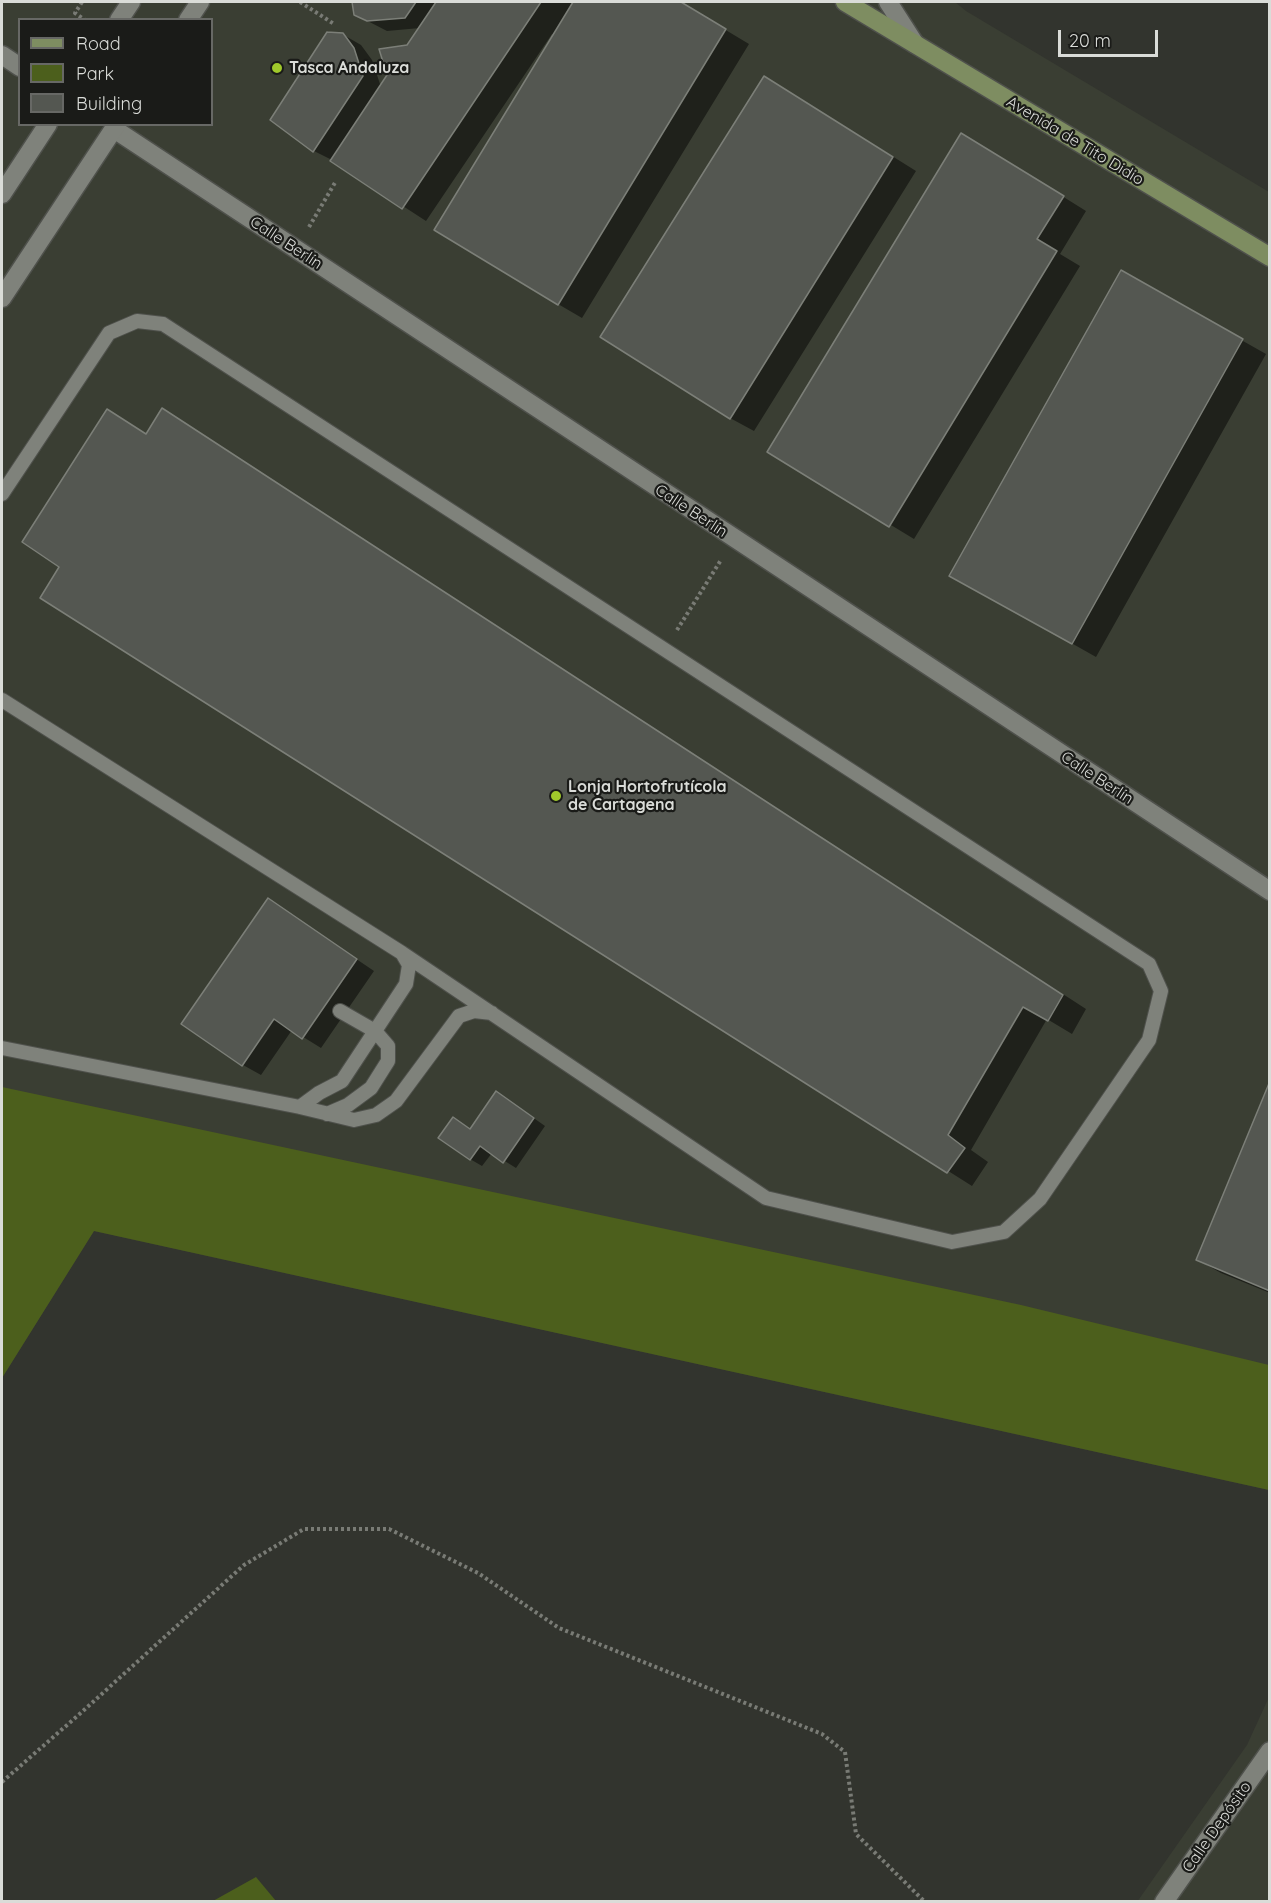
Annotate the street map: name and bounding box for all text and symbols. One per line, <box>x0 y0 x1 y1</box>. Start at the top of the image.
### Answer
legend <box>18 18 213 126</box>
scale bar <box>1061 18 1162 56</box>
text: 20 m <box>1069 29 1111 52</box>
text: Road <box>76 32 121 55</box>
place label: Tasca Andaluza <box>289 58 409 78</box>
marker: Tasca Andaluza <box>270 61 284 75</box>
text: Park <box>76 62 114 85</box>
text: Building <box>76 92 142 115</box>
street label: Avenida de Tito Didio <box>1003 92 1147 190</box>
street label: Calle Berlín <box>246 212 326 274</box>
street label: Calle Berlín <box>651 480 731 542</box>
street label: Calle Berlín <box>1057 747 1137 809</box>
place label: Lonja Hortofrutícola de Cartagena <box>568 777 727 815</box>
marker: Lonja Hortofrutícola de Cartagena <box>549 789 563 803</box>
street label: Calle Depósito <box>1179 1778 1255 1876</box>

